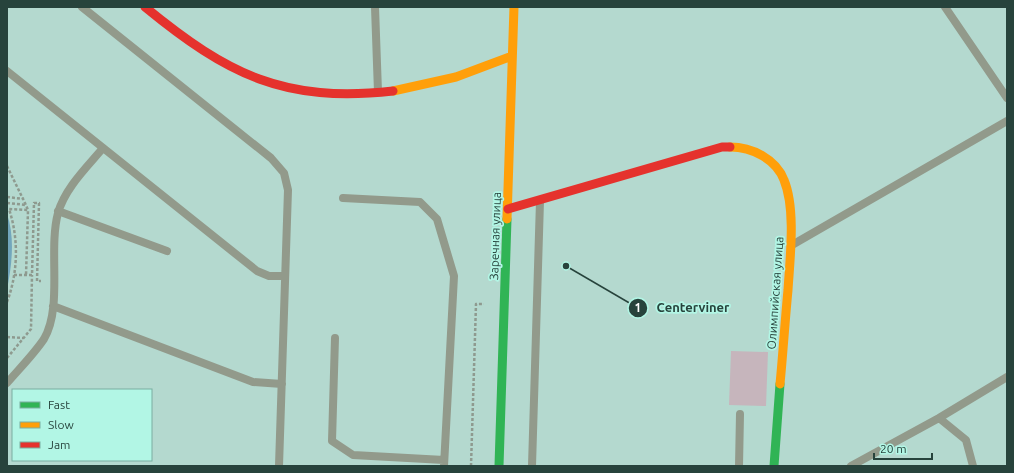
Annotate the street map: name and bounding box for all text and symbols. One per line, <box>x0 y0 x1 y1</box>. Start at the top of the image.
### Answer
street label: Заречная улица <box>487 192 503 280</box>
street label: Олимпийская улица <box>765 236 785 350</box>
callout: Centerviner <box>628 295 737 320</box>
text: Centerviner <box>657 300 730 314</box>
text: 1 <box>635 301 641 314</box>
legend <box>12 389 152 461</box>
text: Fast <box>48 398 70 411</box>
text: Slow <box>48 418 74 431</box>
scale bar <box>874 435 932 461</box>
text: Jam <box>48 438 70 451</box>
text: 20 m <box>880 442 907 455</box>

